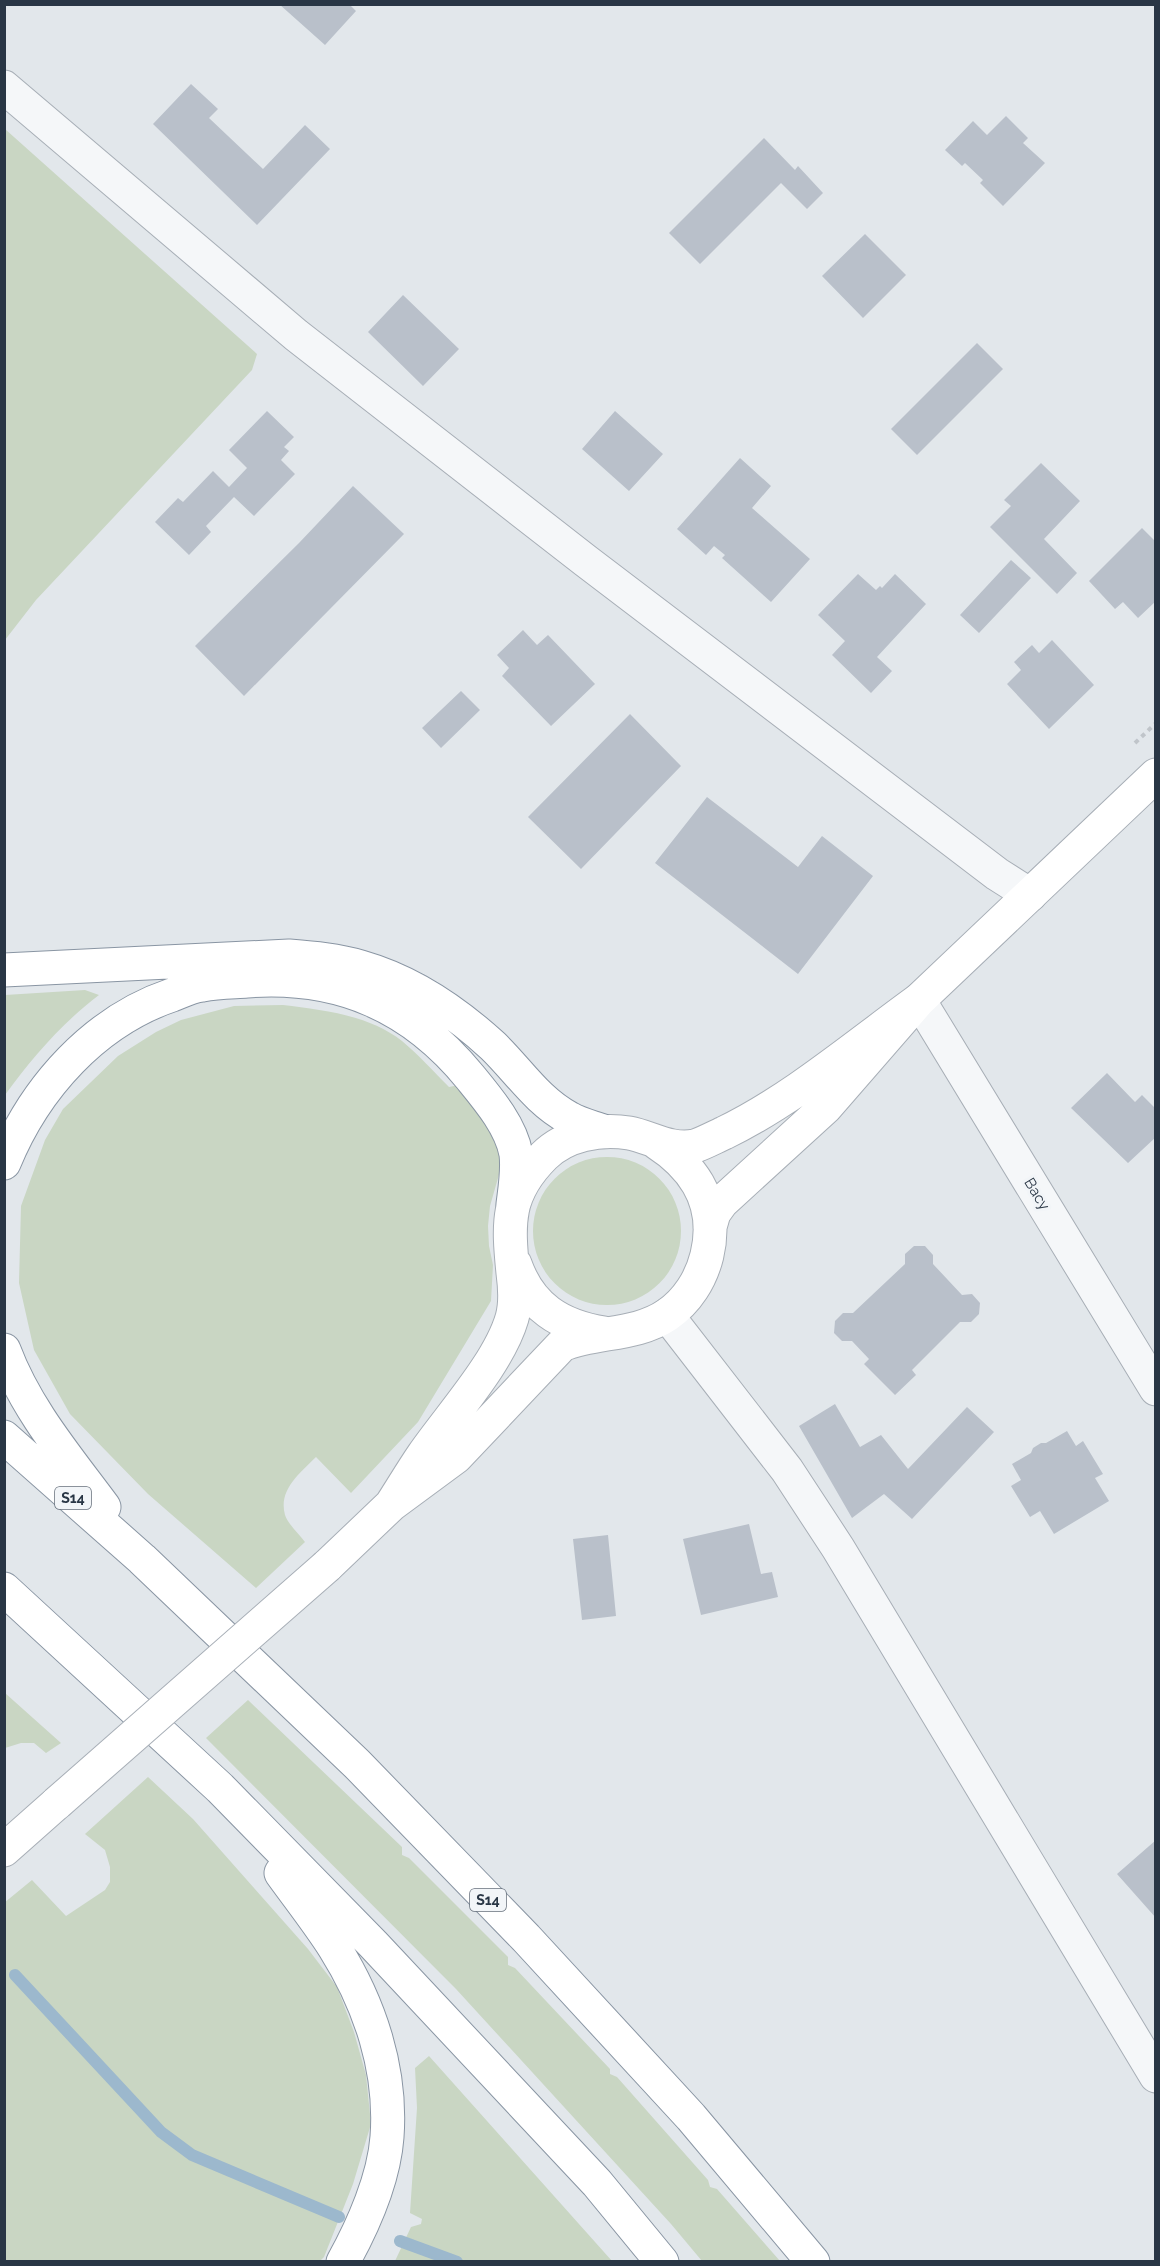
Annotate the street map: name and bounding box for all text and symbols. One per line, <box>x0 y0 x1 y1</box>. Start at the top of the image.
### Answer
street label: Bacy <box>1020 1175 1054 1213</box>
road number: S14 <box>55 1487 91 1509</box>
road number: S14 <box>470 1889 506 1911</box>

